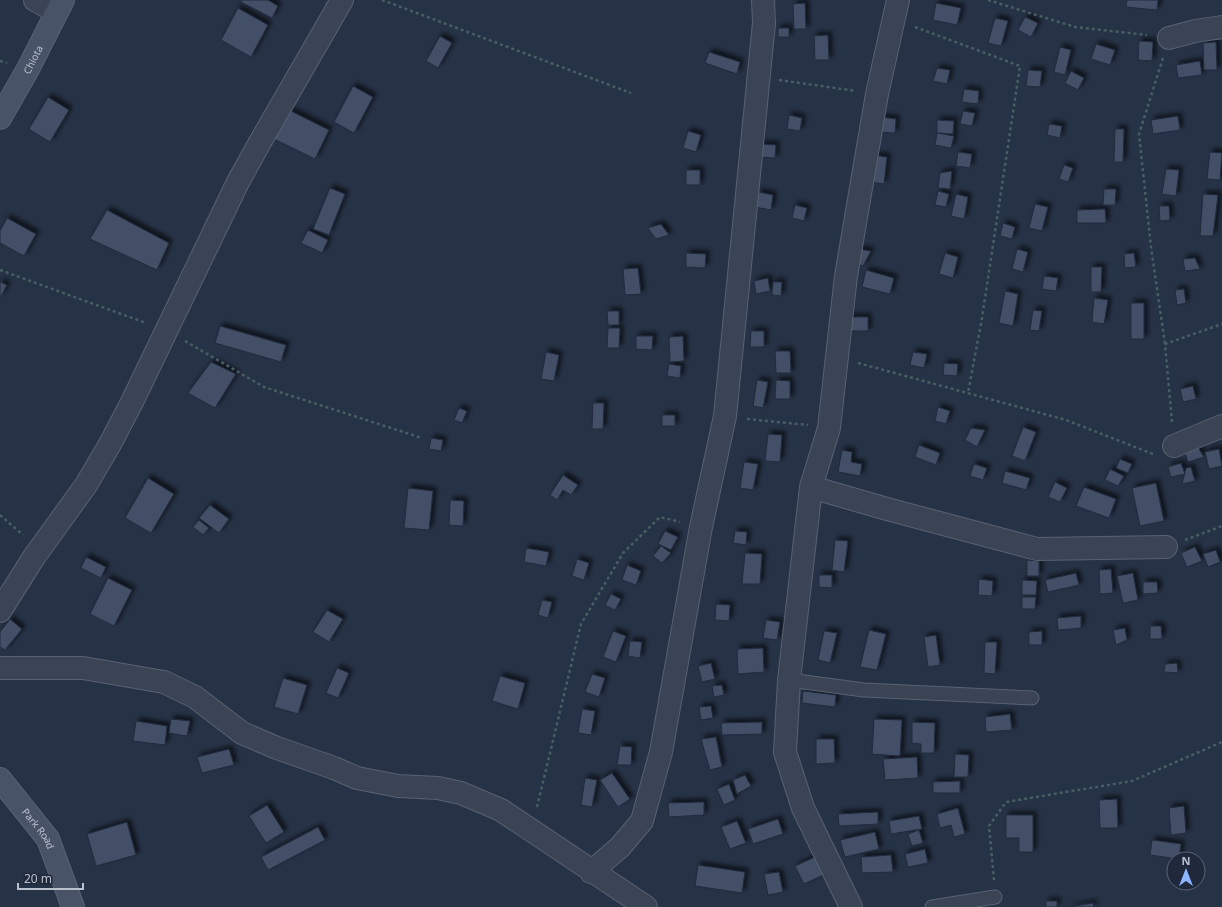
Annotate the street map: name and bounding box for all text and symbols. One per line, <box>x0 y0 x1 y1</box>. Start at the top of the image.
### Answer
street label: Chiota <box>20 43 46 77</box>
street label: Park Road <box>19 805 58 851</box>
north arrow <box>1166 851 1206 891</box>
text: N <box>1182 853 1190 868</box>
scale bar <box>18 865 83 891</box>
text: 20 m <box>24 870 52 887</box>

